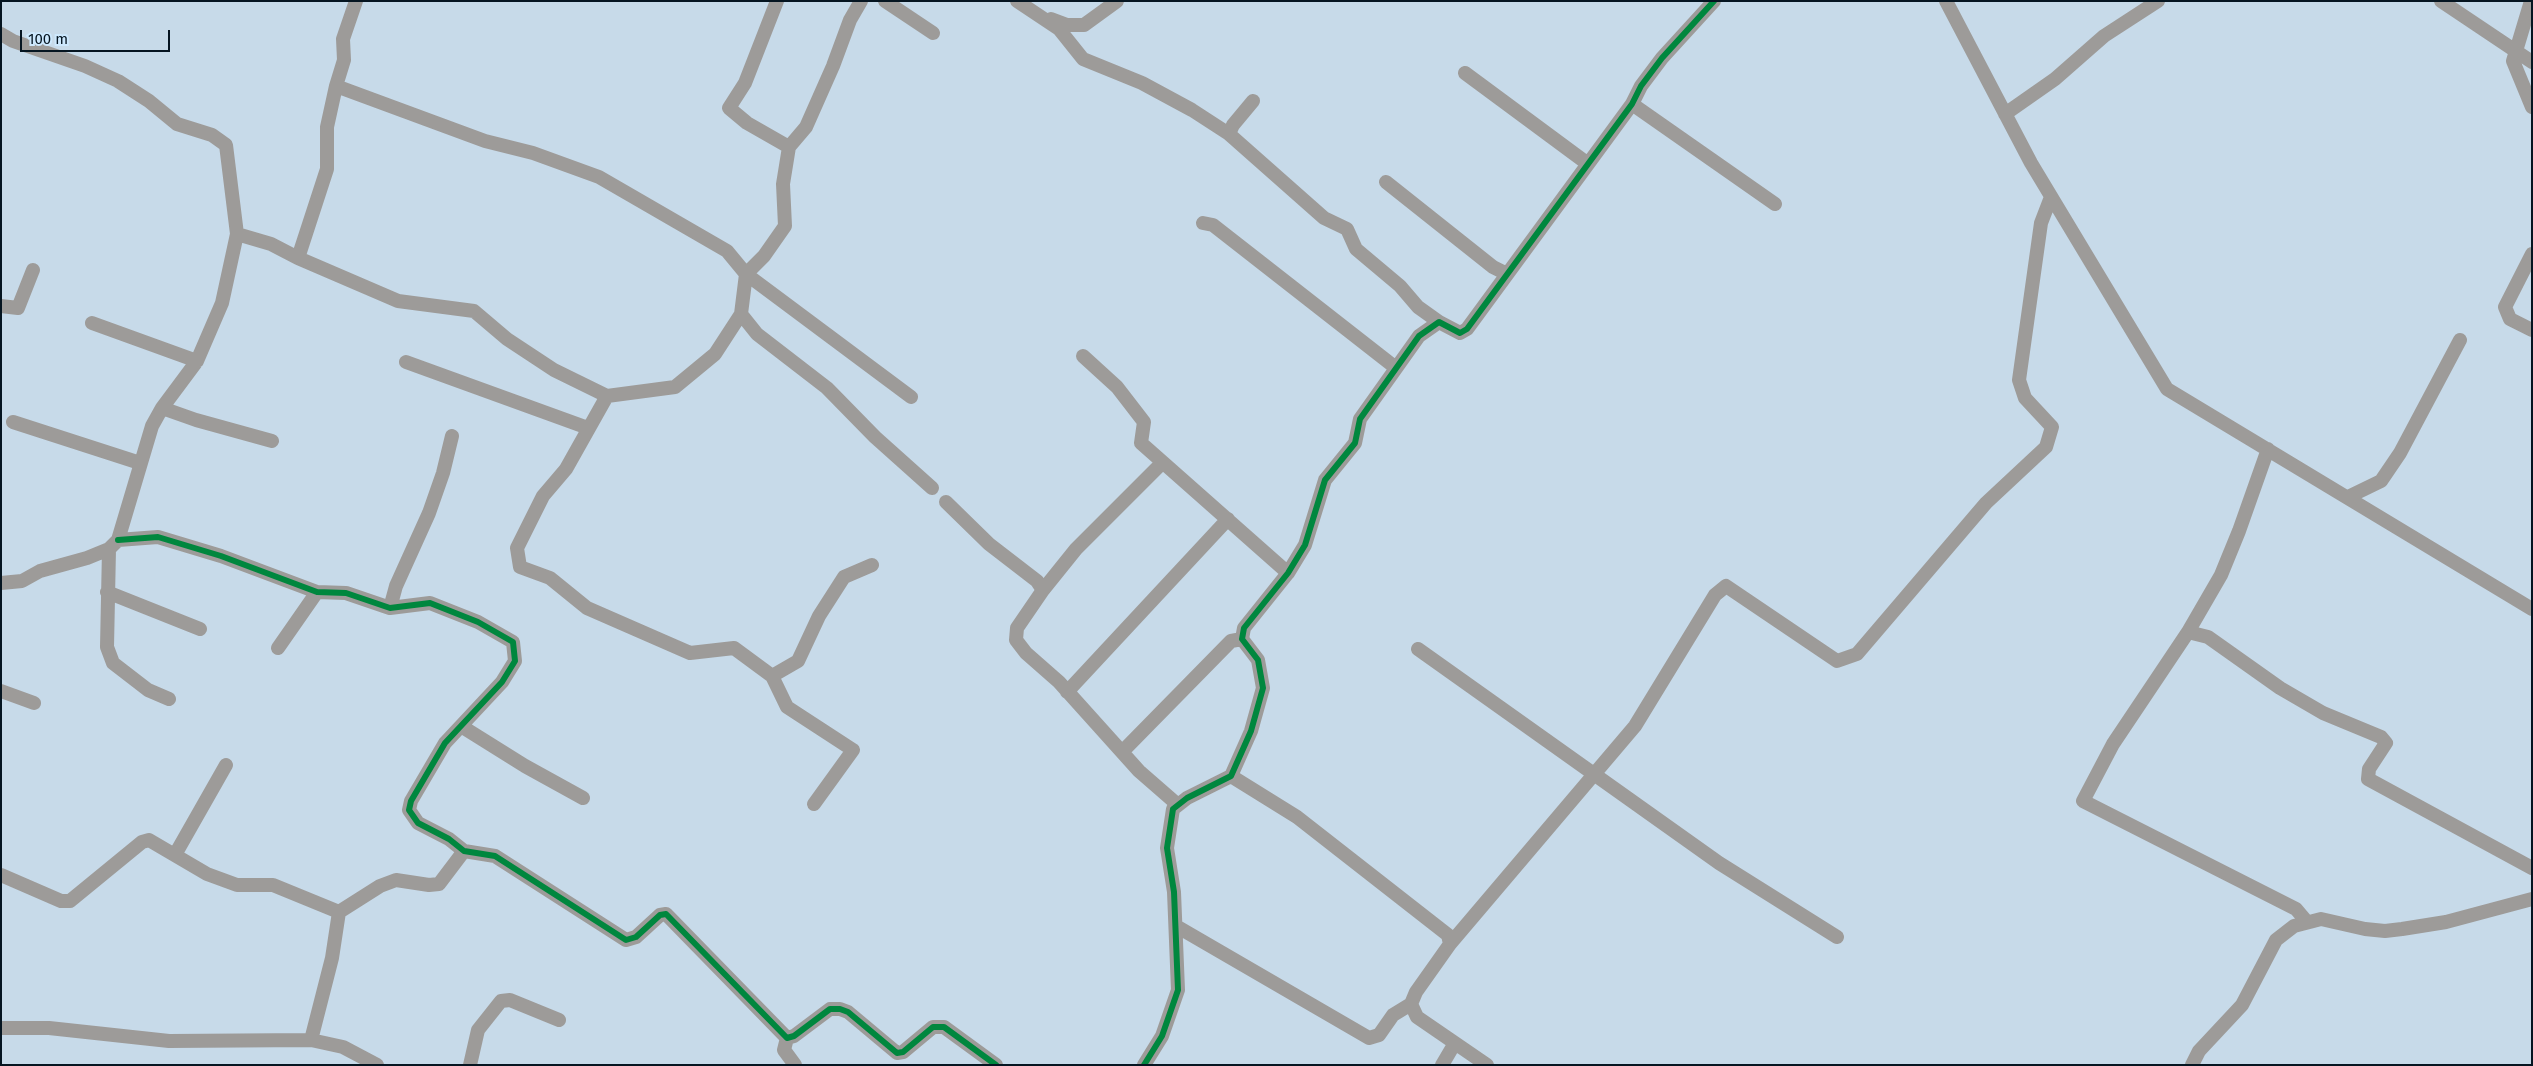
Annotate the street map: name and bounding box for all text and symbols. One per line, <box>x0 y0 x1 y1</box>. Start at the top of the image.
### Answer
scale bar <box>22 20 172 52</box>
text: 100 m <box>28 30 68 48</box>

